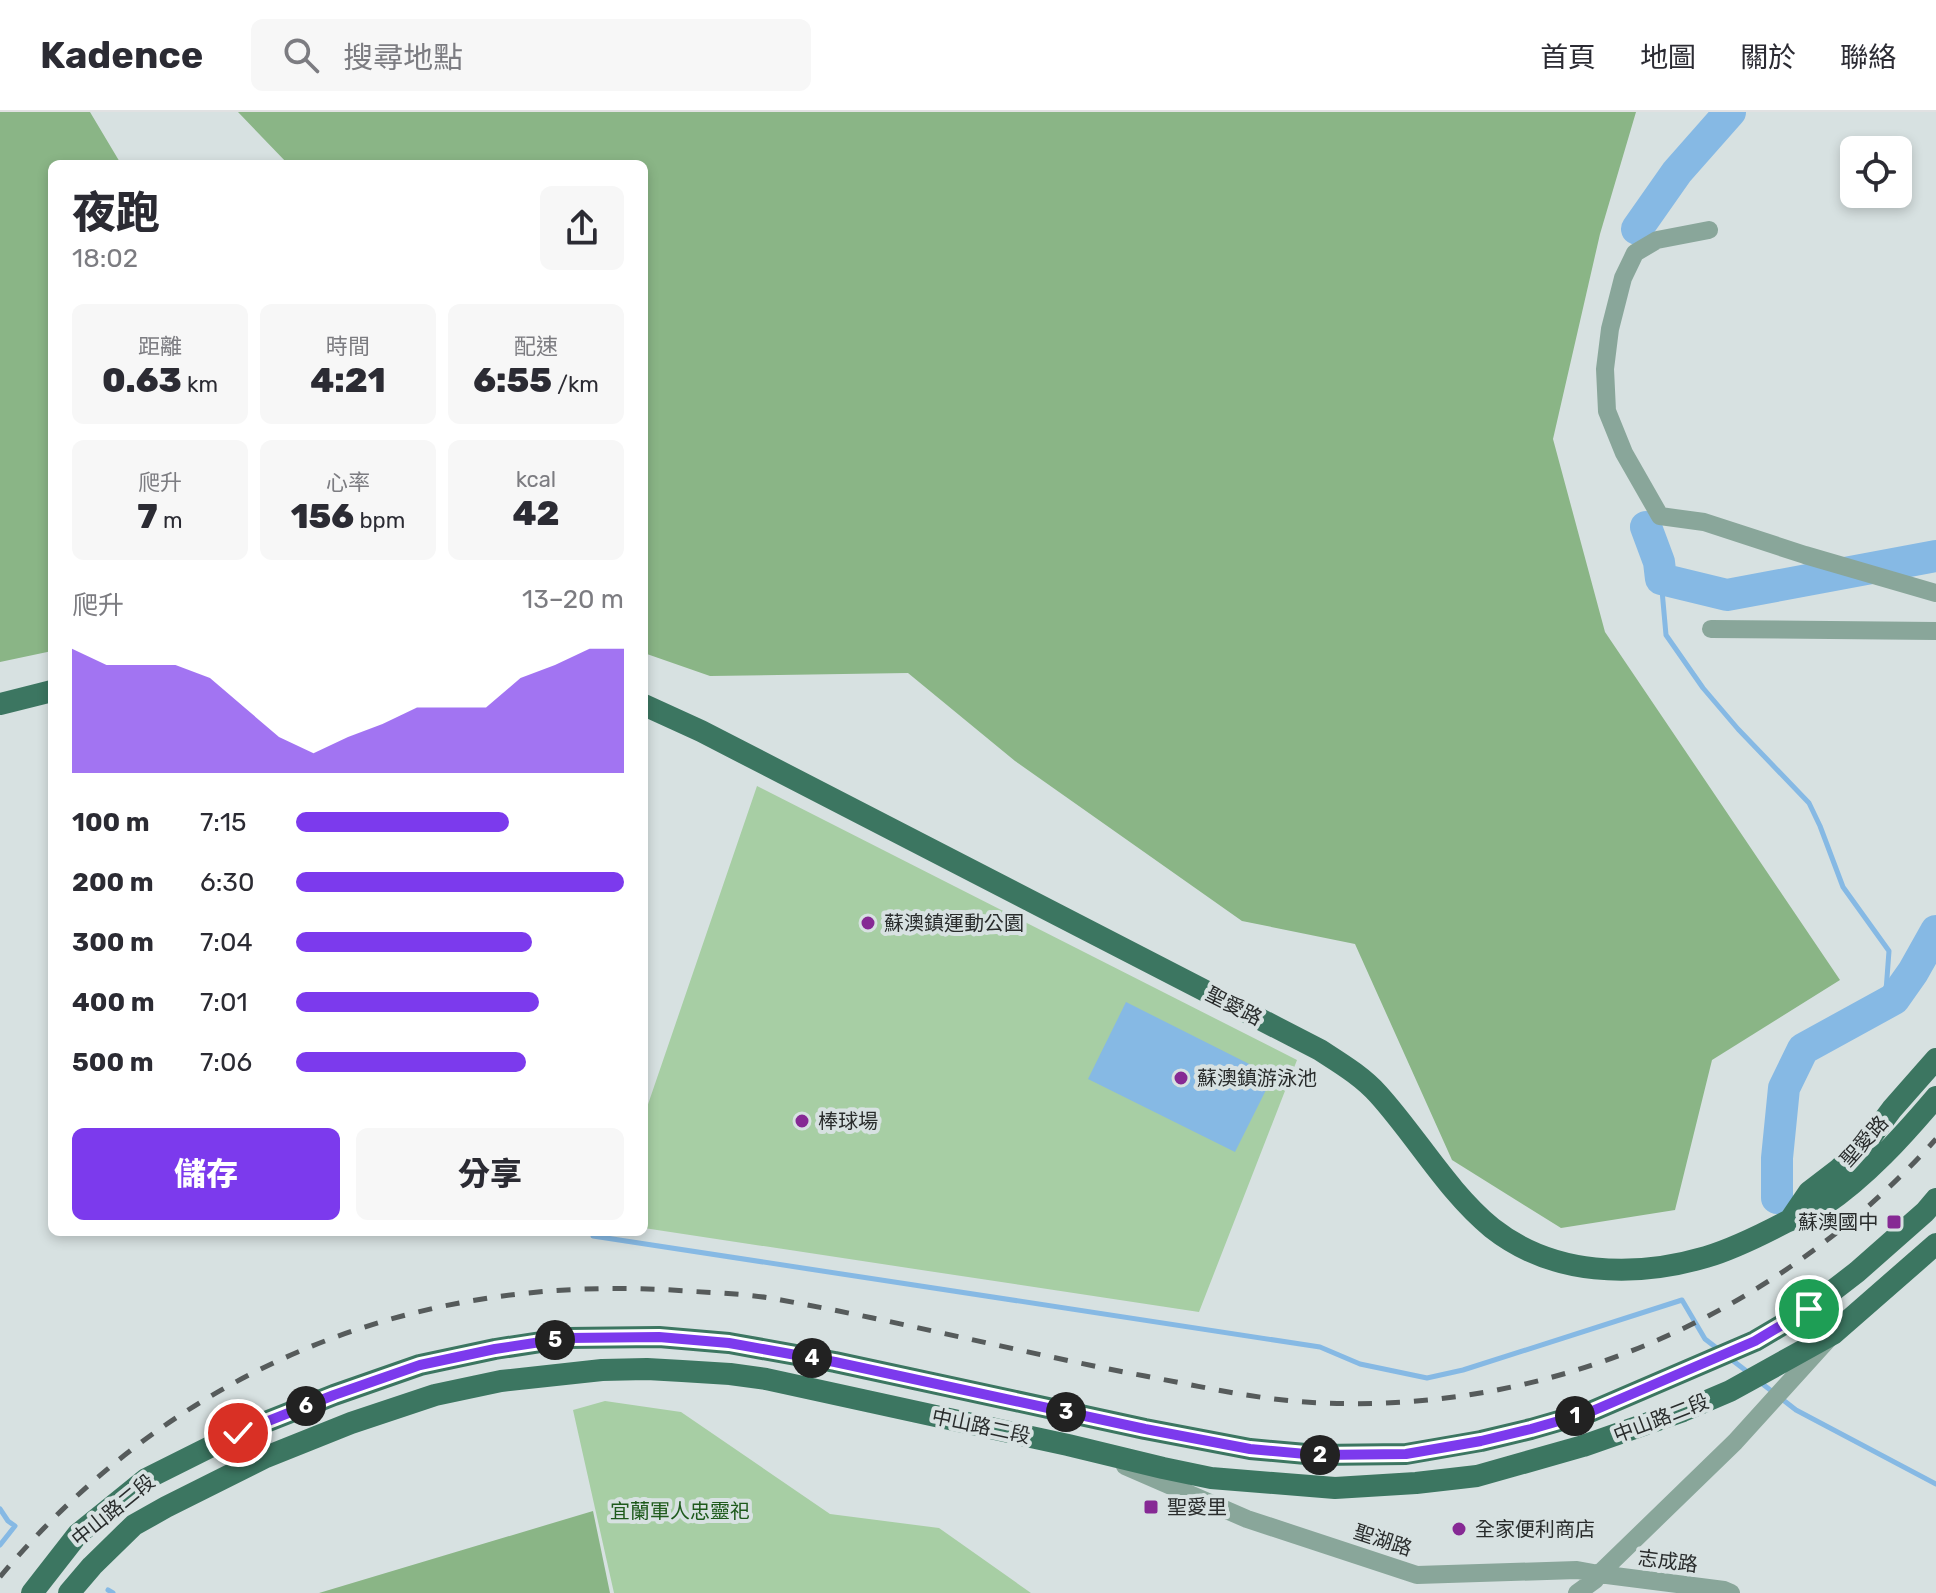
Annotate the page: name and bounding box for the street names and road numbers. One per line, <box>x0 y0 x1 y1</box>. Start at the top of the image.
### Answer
street label: 聖愛路 <box>1202 982 1266 1030</box>
street label: 聖愛路 <box>1835 1111 1893 1171</box>
street label: 中山路二段 <box>1610 1389 1712 1447</box>
street label: 中山路二段 <box>930 1404 1032 1448</box>
street label: 中山路二段 <box>67 1469 159 1551</box>
street label: 聖湖路 <box>1351 1519 1415 1561</box>
street label: 志成路 <box>1637 1545 1699 1577</box>

